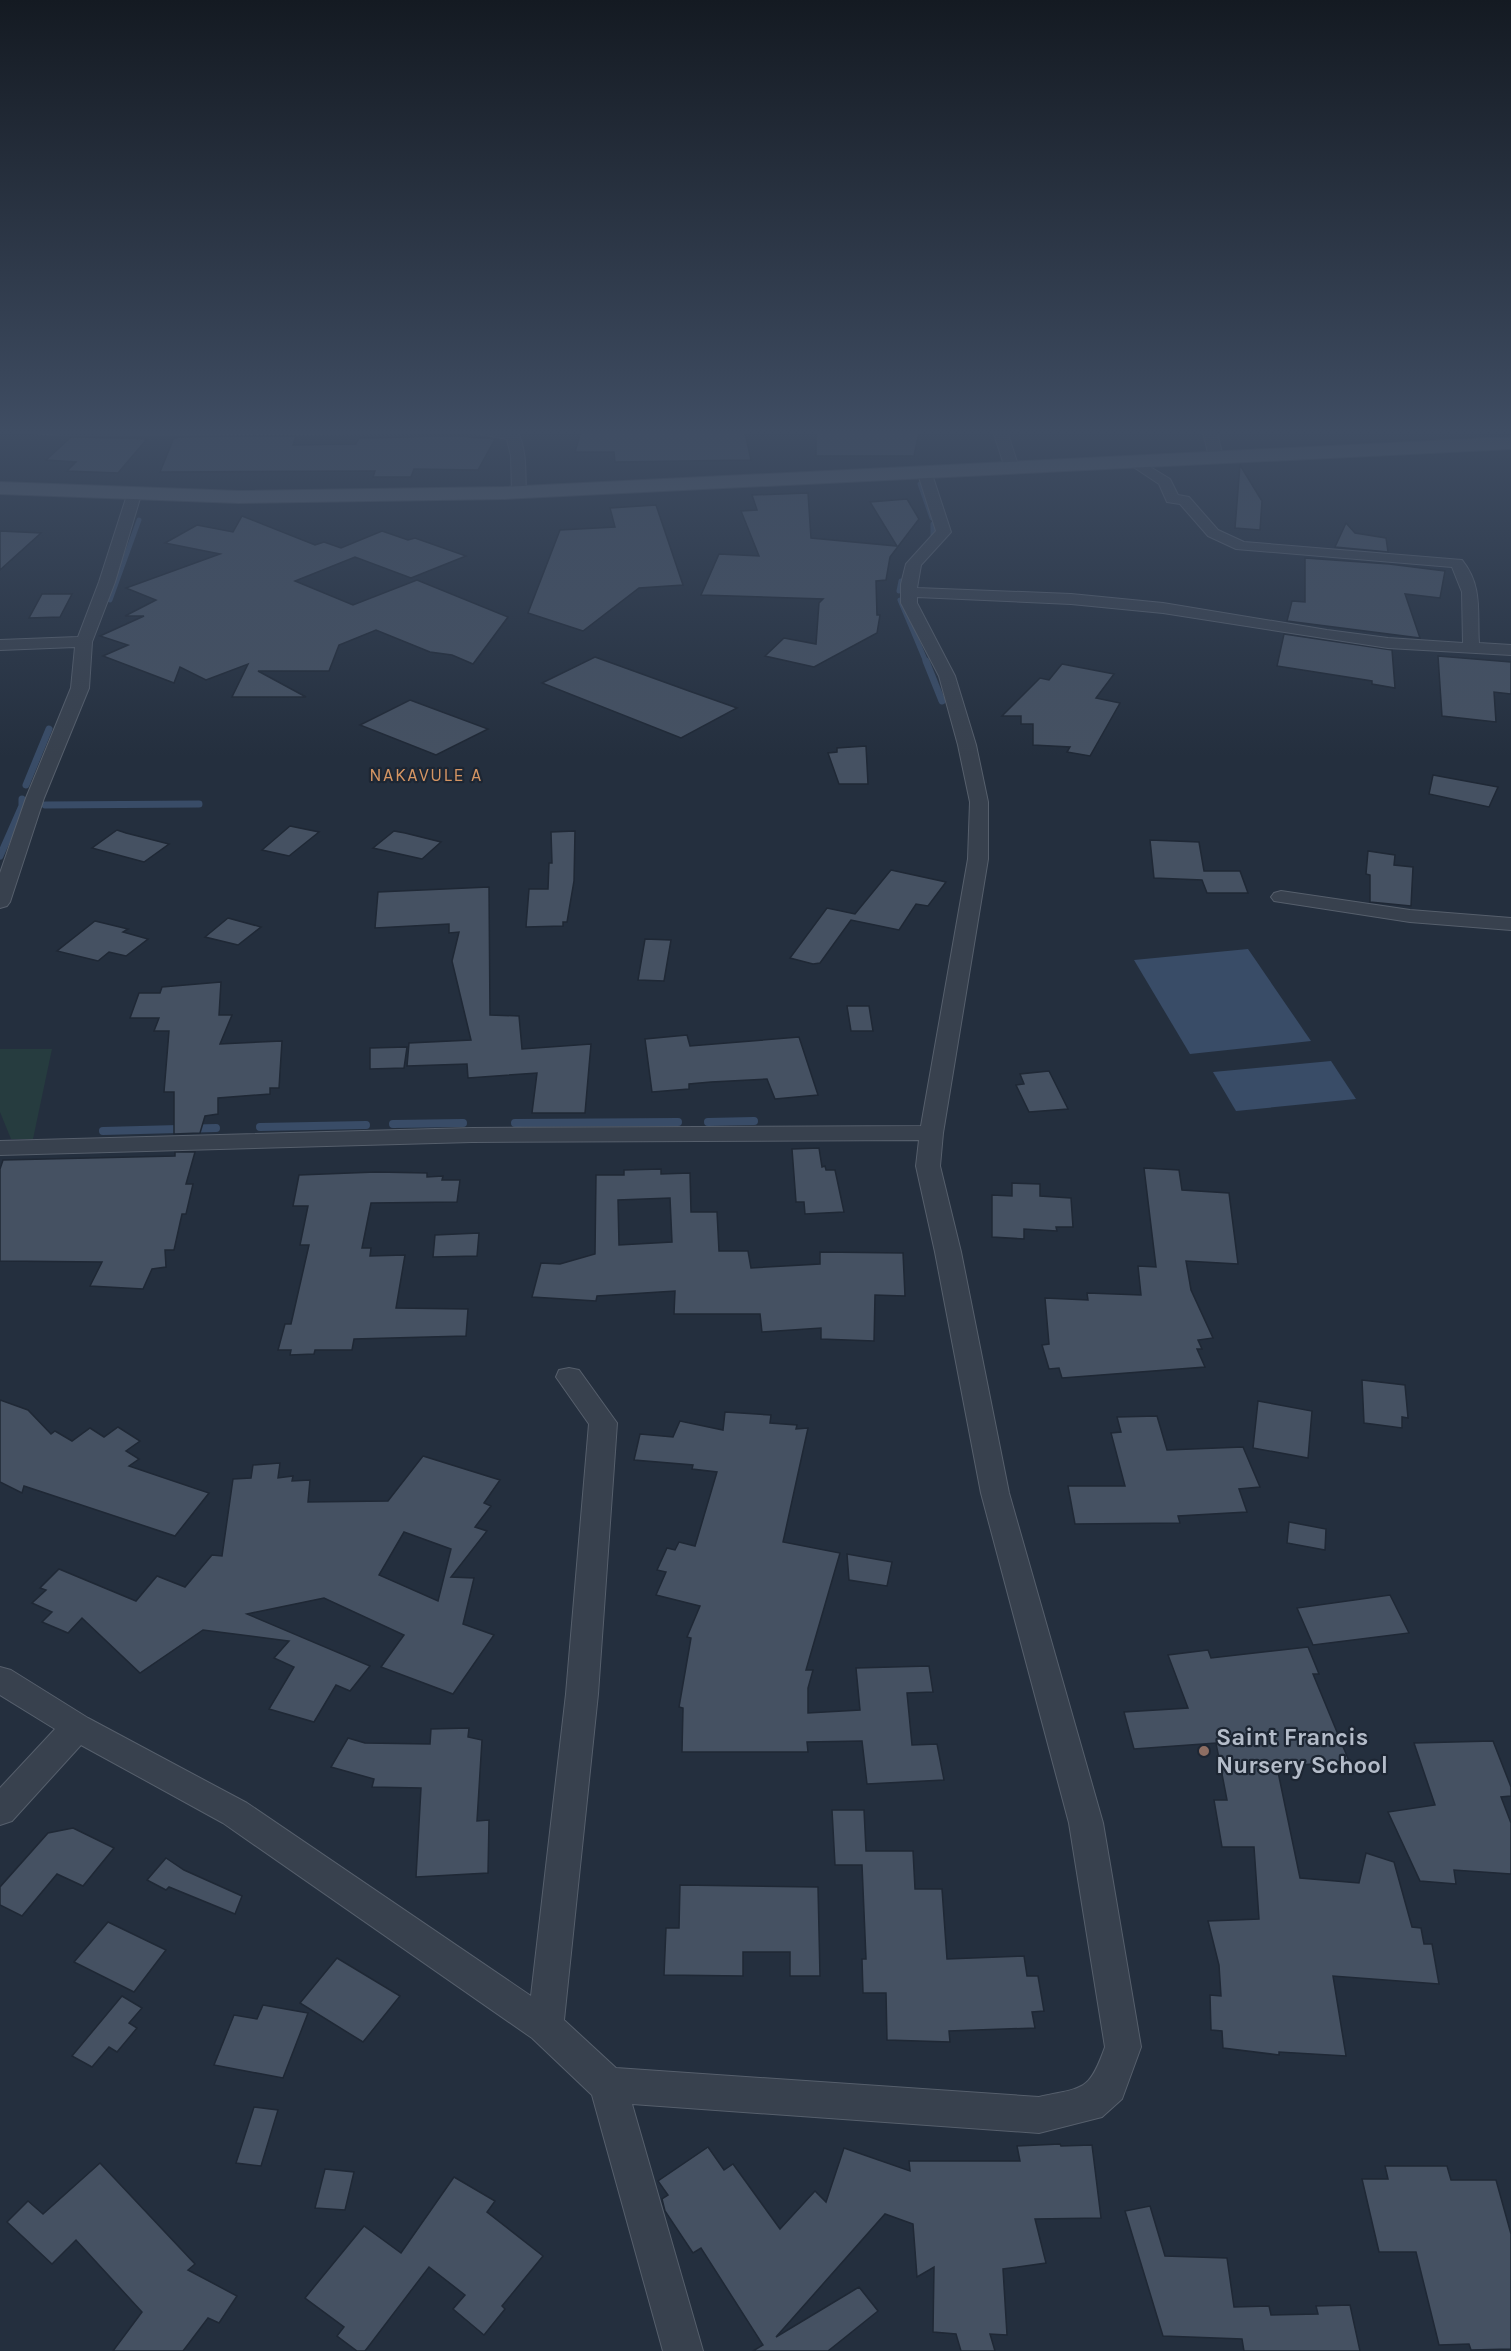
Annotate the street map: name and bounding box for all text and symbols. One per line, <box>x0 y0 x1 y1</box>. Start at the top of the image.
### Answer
district label: NAKAVULE A <box>369 764 483 786</box>
place label: Saint Francis Nursery School <box>1216 1723 1388 1779</box>
marker: Saint Francis Nursery School <box>1197 1744 1211 1758</box>

